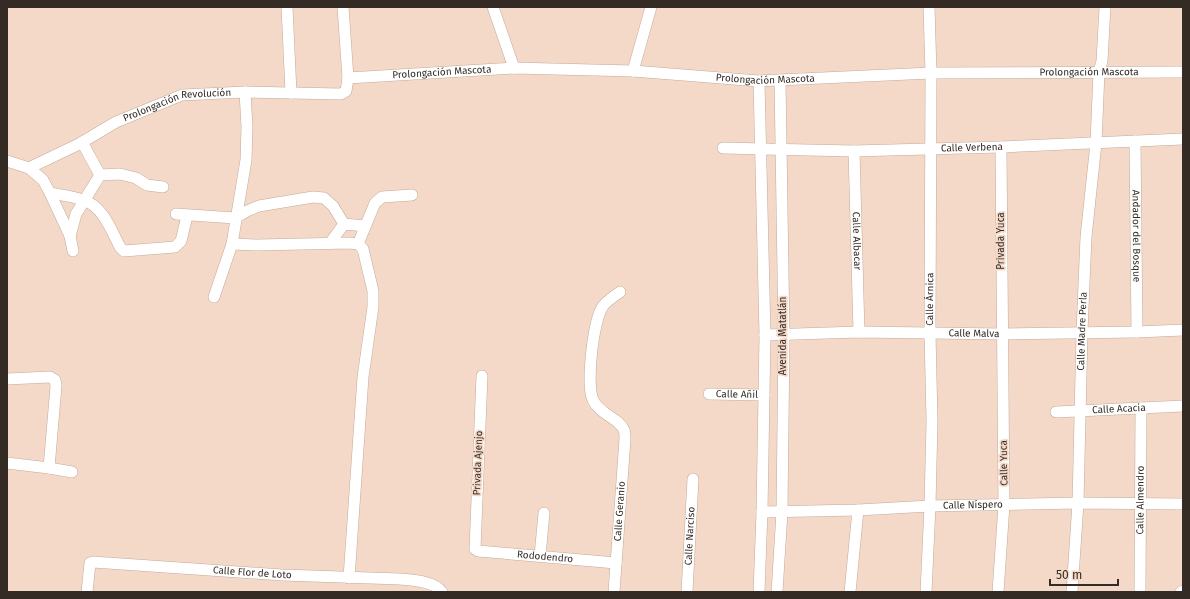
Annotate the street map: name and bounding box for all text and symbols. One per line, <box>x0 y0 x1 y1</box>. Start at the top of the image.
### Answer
street label: Prolongación Mascota <box>392 63 492 81</box>
street label: Prolongación Mascota <box>1039 66 1139 79</box>
street label: Prolongación Mascota <box>715 72 815 87</box>
street label: Prolongación Revolución <box>121 87 231 124</box>
street label: Calle Verbena <box>941 141 1003 155</box>
street label: Andador del Bosque <box>1130 190 1142 282</box>
street label: Calle Albacar <box>850 211 863 271</box>
street label: Privada Yuca <box>995 212 1007 270</box>
street label: Calle Árnica <box>922 272 936 326</box>
street label: Calle Madre Perla <box>1075 292 1090 371</box>
street label: Avenida Matatlán <box>777 297 789 375</box>
street label: Calle Malva <box>948 327 1000 340</box>
street label: Calle Añil <box>716 388 758 401</box>
street label: Calle Acacia <box>1092 402 1146 416</box>
street label: Privada Ajenjo <box>471 430 485 496</box>
street label: Calle Yuca <box>998 440 1010 486</box>
street label: Calle Almendro <box>1134 465 1147 534</box>
street label: Calle Geranio <box>612 481 628 542</box>
street label: Calle Níspero <box>943 498 1003 512</box>
street label: Calle Narciso <box>682 506 698 566</box>
street label: Rododendro <box>516 548 574 565</box>
scale bar <box>1050 561 1118 587</box>
street label: Calle Flor de Loto <box>213 564 292 581</box>
text: 50 m <box>1056 568 1082 582</box>

